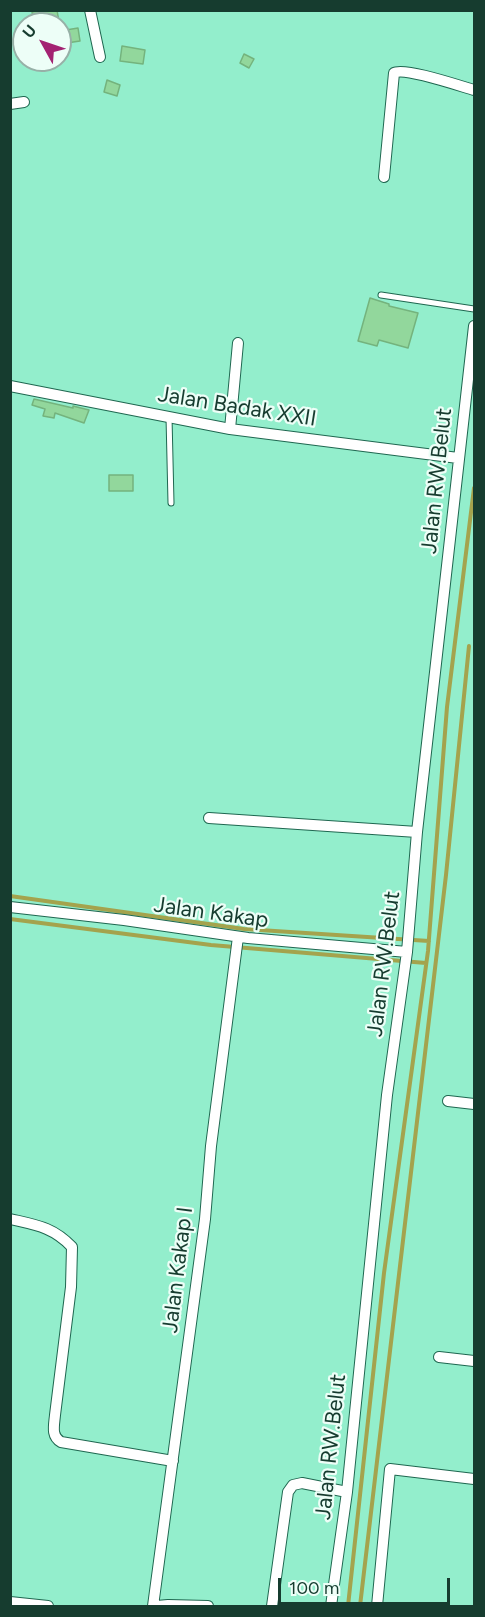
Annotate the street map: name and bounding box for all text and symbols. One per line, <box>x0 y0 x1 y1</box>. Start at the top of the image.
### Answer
north arrow <box>12 12 72 72</box>
text: U <box>18 21 40 42</box>
street label: Jalan Badak XXII <box>156 381 318 433</box>
street label: Jalan RW.Belut <box>416 407 458 555</box>
street label: Jalan RW.Belut <box>362 890 406 1038</box>
street label: Jalan Kakap <box>152 892 270 934</box>
street label: Jalan Kakap I <box>157 1205 199 1335</box>
street label: Jalan RW.Belut <box>310 1373 352 1521</box>
scale bar <box>281 1566 454 1604</box>
text: 100 m <box>289 1577 339 1599</box>

